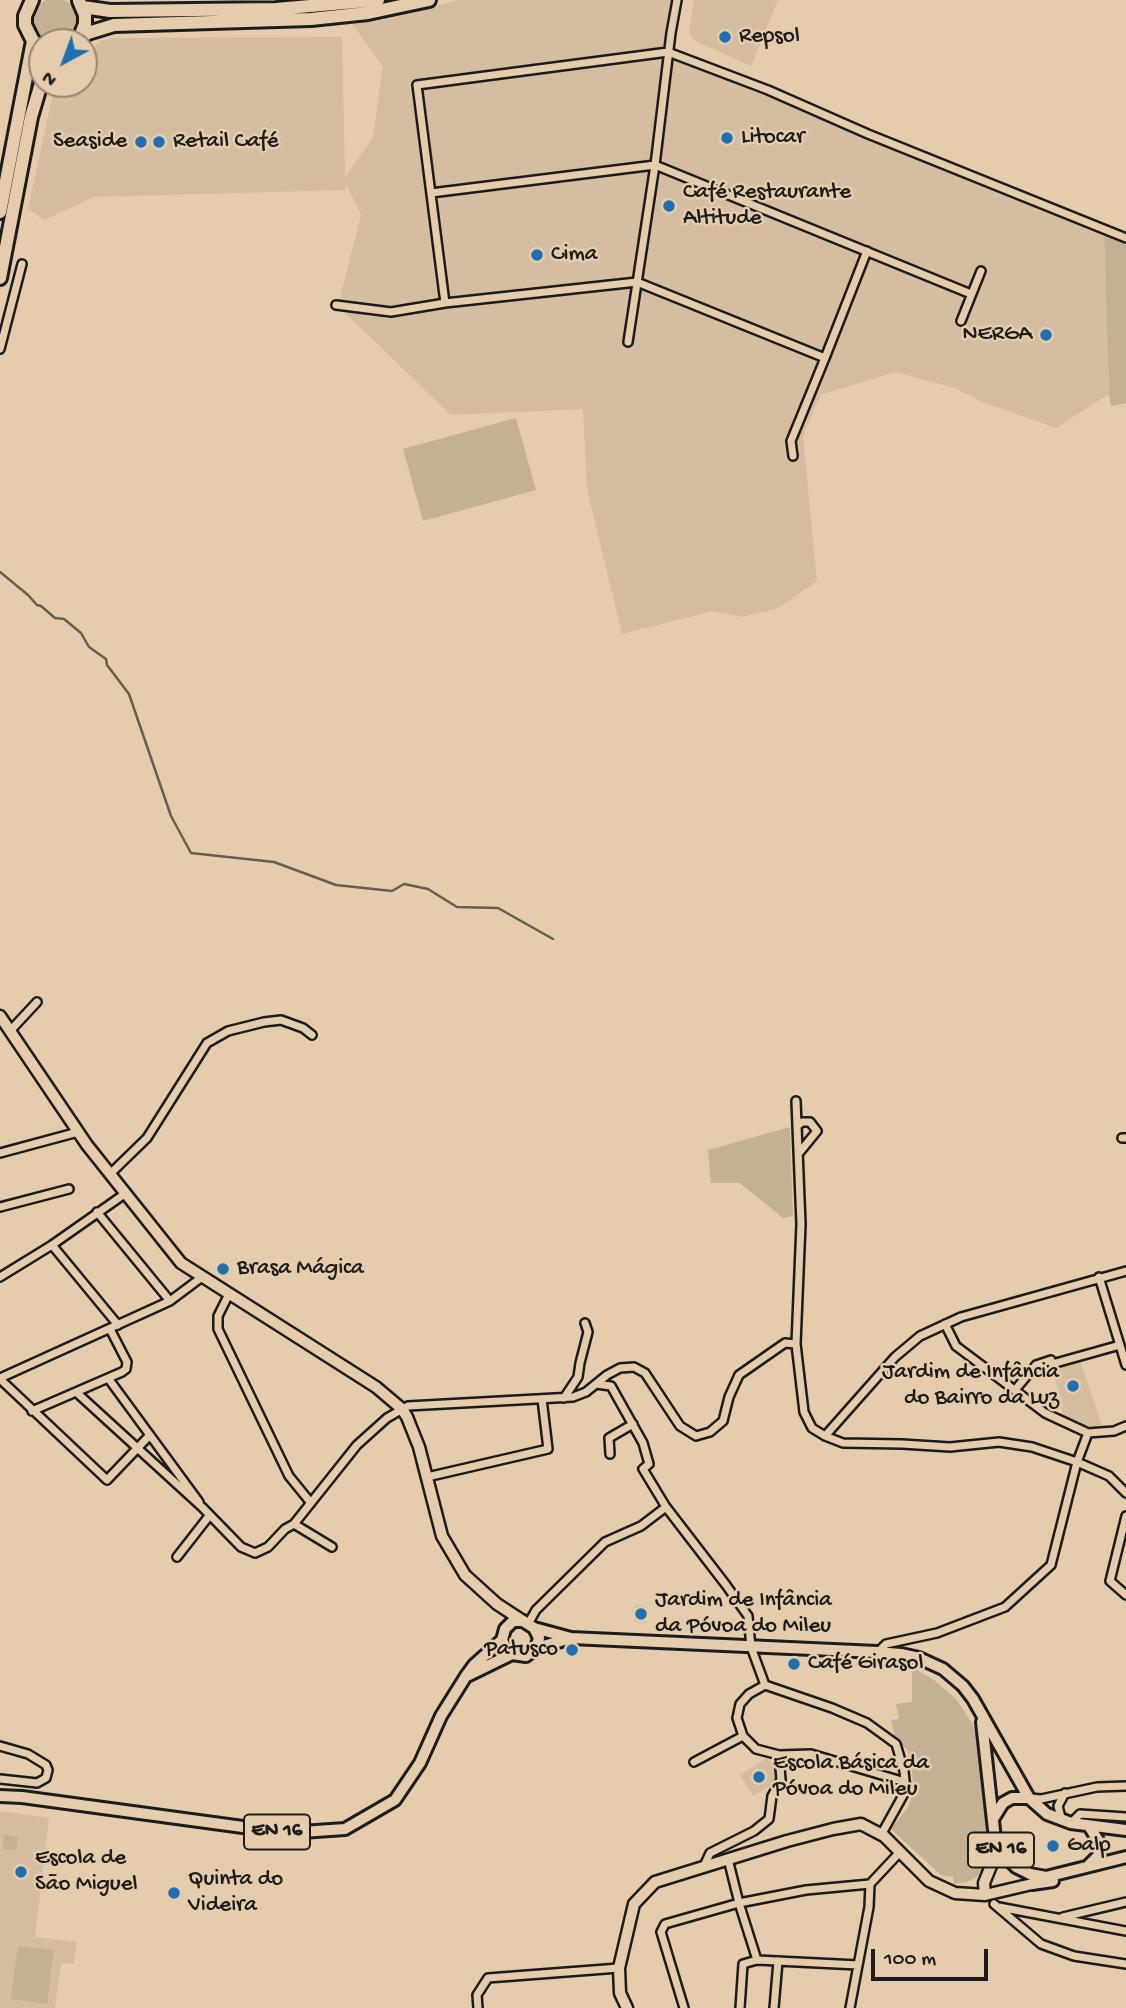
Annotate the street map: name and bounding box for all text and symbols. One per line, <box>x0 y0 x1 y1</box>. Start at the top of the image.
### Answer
place label: Repsol <box>739 23 800 51</box>
north arrow <box>28 28 98 98</box>
marker: Repsol <box>717 29 733 45</box>
text: N <box>38 65 62 90</box>
place label: Litocar <box>741 124 804 152</box>
place label: Seaside <box>53 128 127 156</box>
place label: Retail Café <box>173 128 279 156</box>
marker: Litocar <box>719 130 735 146</box>
marker: Seaside <box>133 134 149 150</box>
marker: Retail Café <box>151 134 167 150</box>
place label: Café Restaurante Altitude <box>683 179 851 233</box>
marker: Café Restaurante Altitude <box>661 198 677 214</box>
place label: Cima <box>551 241 598 269</box>
marker: Cima <box>529 247 545 263</box>
place label: NERGA <box>963 321 1032 349</box>
marker: NERGA <box>1038 327 1054 343</box>
place label: Brasa Mágica <box>237 1255 364 1283</box>
marker: Brasa Mágica <box>215 1261 231 1277</box>
place label: Jardim de Infância do Bairro da Luz <box>882 1359 1059 1413</box>
marker: Jardim de Infância do Bairro da Luz <box>1065 1378 1081 1394</box>
place label: Jardim de Infância da Póvoa do Mileu <box>655 1587 832 1641</box>
marker: Jardim de Infância da Póvoa do Mileu <box>633 1606 649 1622</box>
place label: Patusco <box>484 1636 558 1664</box>
marker: Patusco <box>564 1642 580 1658</box>
place label: Café Girasol <box>808 1650 923 1678</box>
marker: Café Girasol <box>786 1656 802 1672</box>
place label: Escola Básica da Póvoa do Mileu <box>773 1750 929 1804</box>
marker: Escola Básica da Póvoa do Mileu <box>751 1769 767 1785</box>
road number: EN 16 <box>244 1814 310 1850</box>
road number: EN 16 <box>968 1832 1034 1868</box>
place label: Galp <box>1067 1832 1111 1860</box>
marker: Galp <box>1045 1838 1061 1854</box>
place label: Escola de São Miguel <box>35 1845 138 1899</box>
marker: Escola de São Miguel <box>13 1864 29 1880</box>
place label: Quinta do Videira <box>188 1866 283 1920</box>
marker: Quinta do Videira <box>166 1885 182 1901</box>
scale bar <box>874 1934 991 1978</box>
text: 100 m <box>884 1948 936 1973</box>

